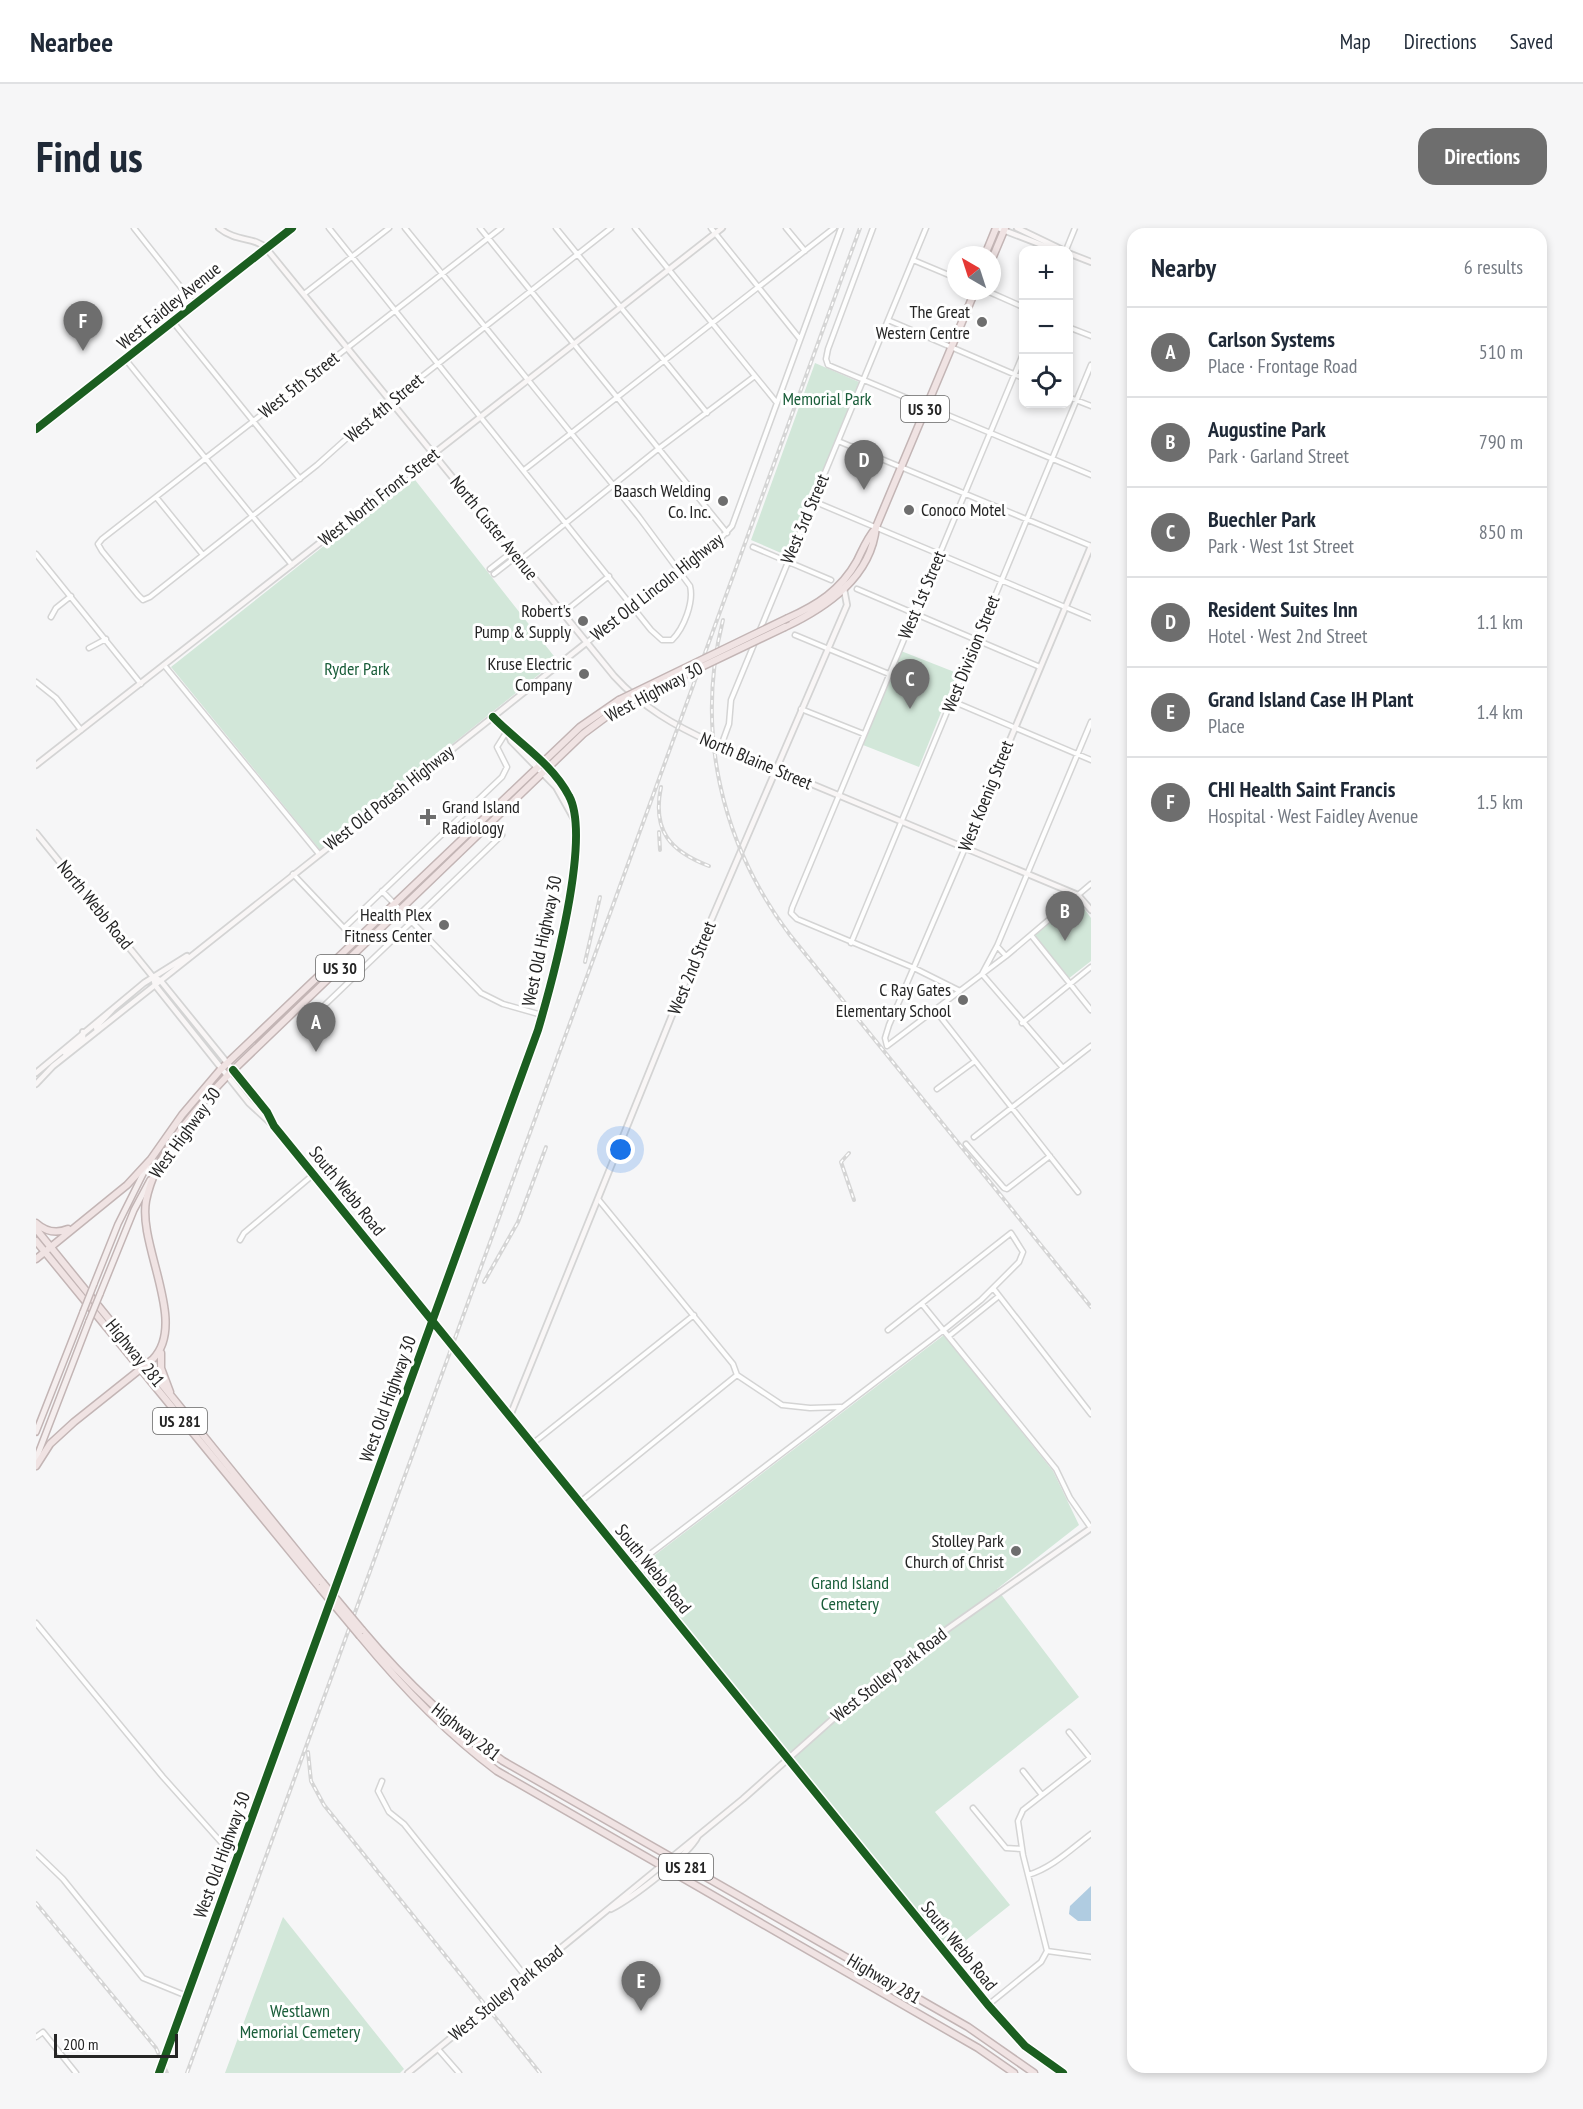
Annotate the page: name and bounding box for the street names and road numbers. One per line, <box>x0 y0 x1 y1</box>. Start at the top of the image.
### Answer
street label: West Faidley Avenue <box>112 257 225 354</box>
street label: West 5th Street <box>254 346 344 423</box>
street label: West 4th Street <box>340 368 428 447</box>
road number: US 30 <box>901 396 949 422</box>
street label: West North Front Street <box>314 442 444 551</box>
street label: West 3rd Street <box>775 470 834 567</box>
street label: North Custer Avenue <box>445 471 543 584</box>
street label: West Old Lincoln Highway <box>586 527 728 646</box>
street label: West 1st Street <box>893 547 950 643</box>
street label: West Division Street <box>937 592 1005 716</box>
street label: West Highway 30 <box>601 656 706 727</box>
street label: North Blaine Street <box>697 727 816 795</box>
street label: West Koenig Street <box>953 737 1018 855</box>
street label: West Old Potash Highway <box>319 740 458 855</box>
street label: North Webb Road <box>52 855 138 954</box>
street label: West Old Highway 30 <box>516 874 567 1008</box>
street label: West 2nd Street <box>662 918 721 1018</box>
road number: US 30 <box>316 955 364 981</box>
street label: West Highway 30 <box>144 1083 225 1183</box>
street label: South Webb Road <box>304 1141 391 1240</box>
street label: Highway 281 <box>101 1314 170 1392</box>
street label: West Old Highway 30 <box>354 1333 421 1465</box>
road number: US 281 <box>153 1408 207 1434</box>
street label: South Webb Road <box>610 1519 697 1618</box>
street label: West Stolley Park Road <box>826 1622 951 1727</box>
street label: Highway 281 <box>427 1697 505 1766</box>
street label: West Old Highway 30 <box>188 1789 255 1921</box>
road number: US 281 <box>659 1854 713 1880</box>
street label: South Webb Road <box>916 1896 1003 1995</box>
street label: West Stolley Park Road <box>444 1939 567 2046</box>
street label: Highway 281 <box>843 1948 925 2009</box>

